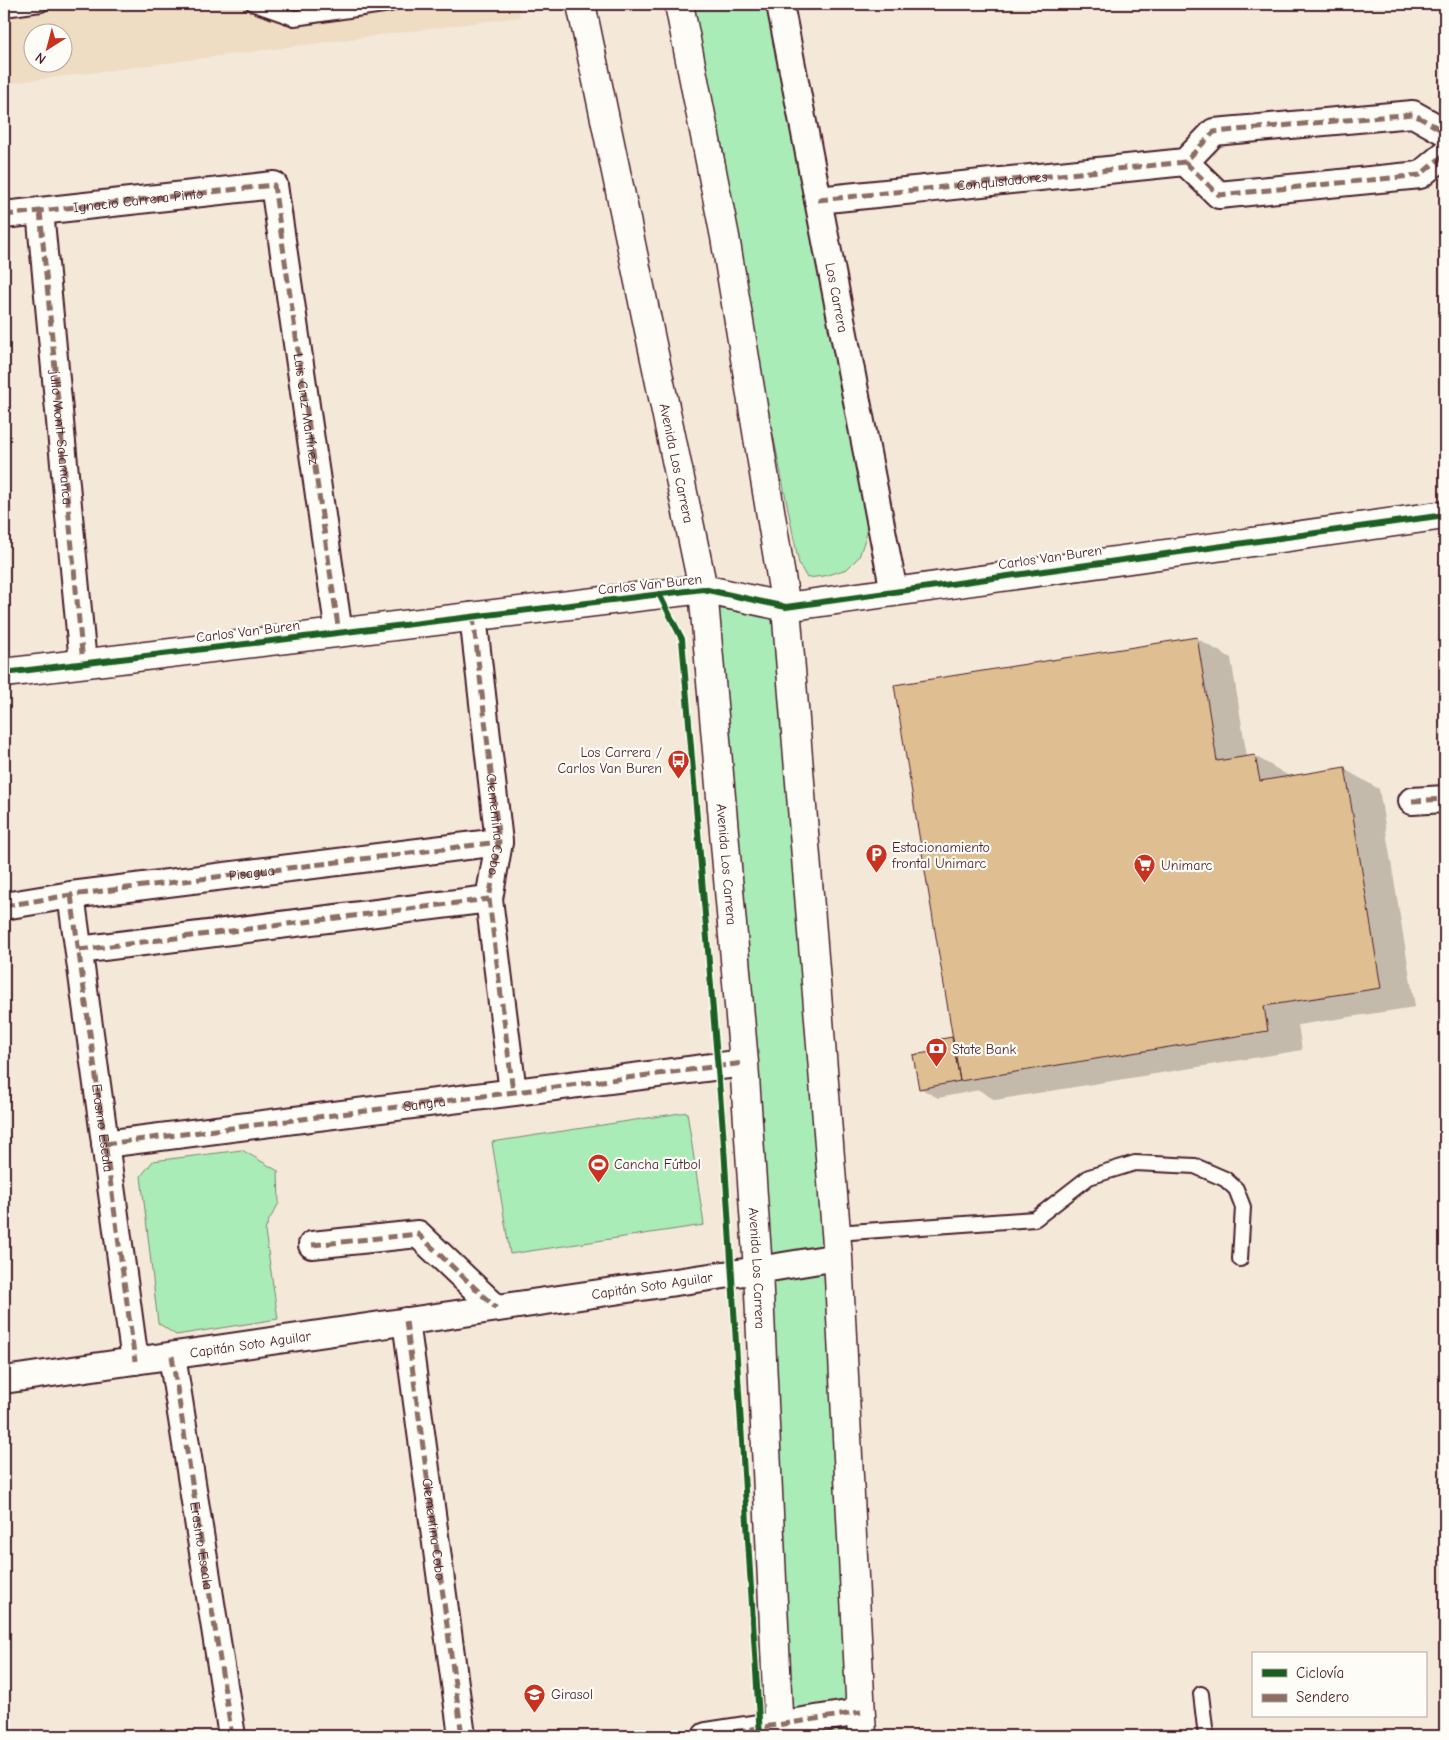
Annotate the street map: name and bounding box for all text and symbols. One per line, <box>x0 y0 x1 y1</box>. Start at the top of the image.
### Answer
north arrow <box>22 22 72 72</box>
text: N <box>32 49 49 68</box>
street label: Conquistadores <box>956 168 1048 195</box>
street label: Ignacio Carrera Pinto <box>72 185 204 216</box>
street label: Los Carrera <box>821 261 852 334</box>
street label: Luis Cruz Martínez <box>290 352 322 466</box>
street label: julio Montt Salamanca <box>46 368 76 506</box>
street label: Avenida Los Carrera <box>655 402 697 525</box>
street label: Carlos Van Buren <box>997 542 1103 573</box>
street label: Carlos Van Buren <box>597 571 703 598</box>
street label: Carlos Van Buren <box>195 617 301 646</box>
place label: Los Carrera / Carlos Van Buren <box>558 744 662 777</box>
bus stop icon: Los Carrera / Carlos Van Buren <box>666 748 690 779</box>
street label: Clementina Cobo <box>482 773 507 877</box>
street label: Avenida Los Carrera <box>713 803 740 926</box>
place label: Estacionamiento frontal Unimarc <box>891 839 990 872</box>
parking icon: Estacionamiento frontal Unimarc <box>864 843 888 874</box>
supermarket icon: Unimarc <box>1133 853 1157 884</box>
place label: Unimarc <box>1161 857 1213 874</box>
street label: Pisagua <box>228 862 276 884</box>
bank icon: State Bank <box>924 1037 948 1068</box>
place label: State Bank <box>952 1041 1016 1058</box>
street label: Erasmo Escala <box>88 1083 117 1173</box>
street label: Sangra <box>402 1093 447 1115</box>
sports icon: Cancha Fútbol <box>586 1152 610 1183</box>
place label: Cancha Fútbol <box>614 1156 701 1173</box>
street label: Avenida Los Carrera <box>745 1207 769 1329</box>
street label: Capitán Soto Aguilar <box>590 1269 714 1303</box>
street label: Capitán Soto Aguilar <box>189 1327 313 1362</box>
street label: Clementina Cobo <box>418 1477 449 1581</box>
street label: Erasmo Escala <box>186 1500 217 1591</box>
legend <box>1252 1652 1426 1718</box>
text: Ciclovía <box>1296 1664 1344 1682</box>
school or university icon: Girasol <box>523 1682 547 1713</box>
place label: Girasol <box>551 1686 593 1703</box>
text: Sendero <box>1296 1688 1349 1706</box>

